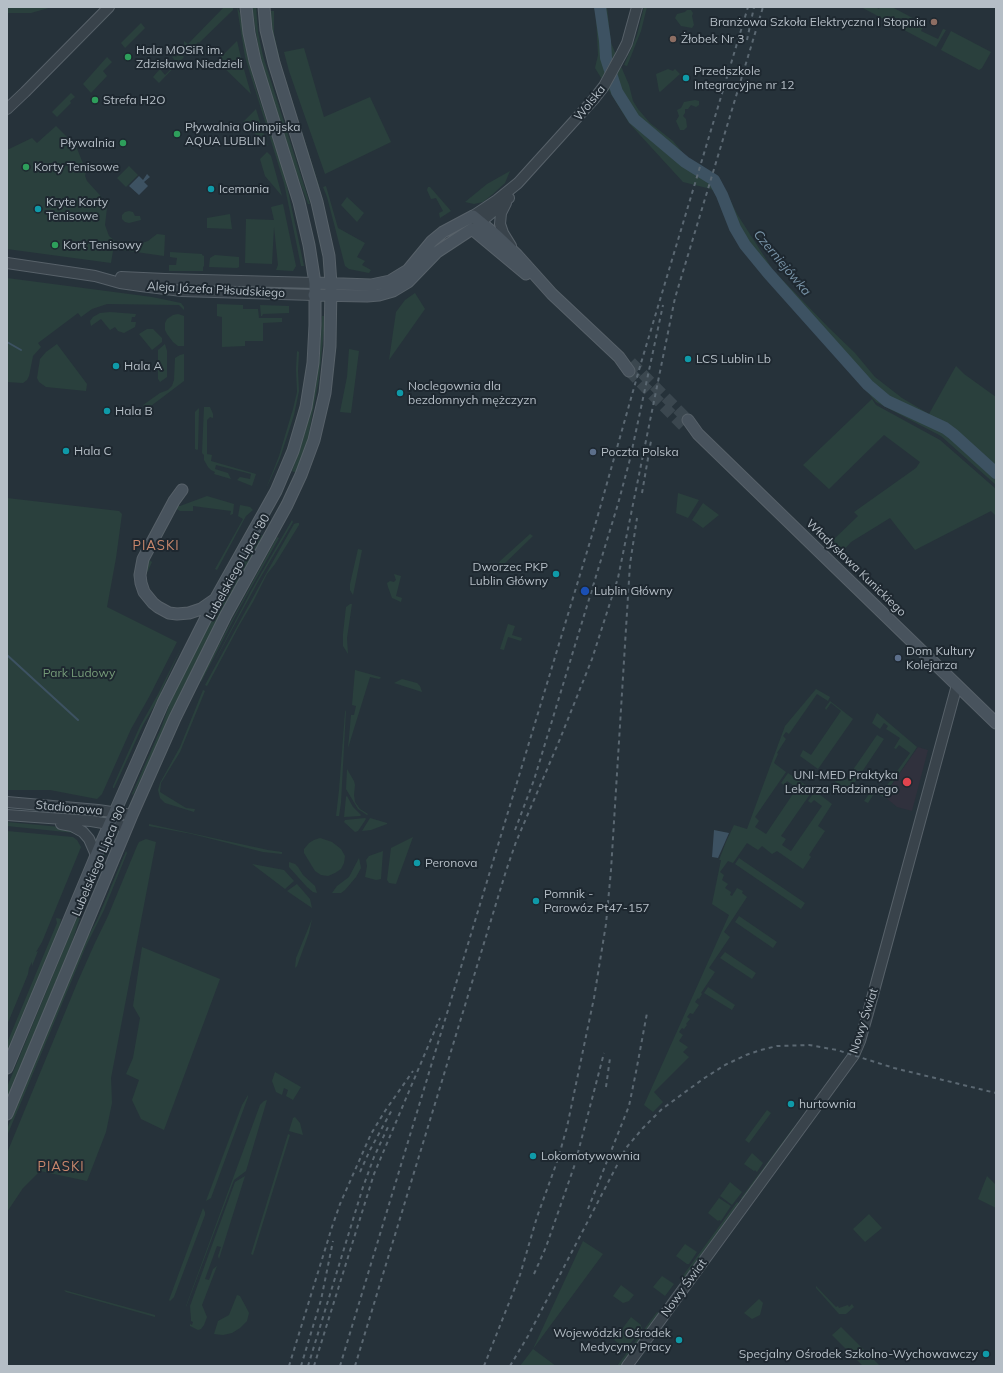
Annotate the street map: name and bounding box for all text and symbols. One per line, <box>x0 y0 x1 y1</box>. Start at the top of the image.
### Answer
place label: Branżowa Szkoła Elektryczna I Stopnia <box>710 15 926 29</box>
marker: Branżowa Szkoła Elektryczna I Stopnia <box>929 17 939 27</box>
place label: Żłobek Nr 3 <box>681 32 745 46</box>
marker: Żłobek Nr 3 <box>668 34 678 44</box>
place label: Hala MOSiR im. Zdzisława Niedzieli <box>136 43 243 71</box>
marker: Hala MOSiR im. Zdzisława Niedzieli <box>123 52 133 62</box>
place label: Przedszkole Integracyjne nr 12 <box>694 64 794 92</box>
marker: Przedszkole Integracyjne nr 12 <box>681 73 691 83</box>
street label: Wolska <box>571 82 609 124</box>
place label: Strefa H2O <box>103 93 165 107</box>
marker: Strefa H2O <box>90 95 100 105</box>
place label: Pływalnia Olimpijska AQUA LUBLIN <box>185 120 300 148</box>
marker: Pływalnia Olimpijska AQUA LUBLIN <box>172 129 182 139</box>
place label: Pływalnia <box>60 136 115 150</box>
marker: Pływalnia <box>118 138 128 148</box>
place label: Korty Tenisowe <box>34 160 119 174</box>
marker: Korty Tenisowe <box>21 162 31 172</box>
place label: Icemania <box>219 182 269 196</box>
marker: Icemania <box>206 184 216 194</box>
place label: Kryte Korty Tenisowe <box>46 195 108 223</box>
marker: Kryte Korty Tenisowe <box>33 204 43 214</box>
water label: Czerniejówka <box>750 227 814 299</box>
place label: Kort Tenisowy <box>63 238 142 252</box>
marker: Kort Tenisowy <box>50 240 60 250</box>
street label: Aleja Józefa Piłsudskiego <box>147 279 285 301</box>
place label: LCS Lublin Lb <box>696 352 771 366</box>
marker: LCS Lublin Lb <box>683 354 693 364</box>
place label: Hala A <box>124 359 162 373</box>
marker: Hala A <box>111 361 121 371</box>
place label: Noclegownia dla bezdomnych mężczyzn <box>408 379 537 407</box>
marker: Noclegownia dla bezdomnych mężczyzn <box>395 388 405 398</box>
place label: Hala B <box>115 404 153 418</box>
marker: Hala B <box>102 406 112 416</box>
place label: Hala C <box>74 444 112 458</box>
place label: Poczta Polska <box>601 445 679 459</box>
marker: Hala C <box>61 446 71 456</box>
marker: Poczta Polska <box>588 447 598 457</box>
street label: Lubelskiego Lipca '80 <box>203 512 273 622</box>
street label: Władysława Kunickiego <box>803 517 909 619</box>
district label: PIASKI <box>132 538 180 554</box>
place label: Dworzec PKP Lublin Główny <box>469 560 548 588</box>
marker: Dworzec PKP Lublin Główny <box>551 569 561 579</box>
place label: Lublin Główny <box>594 584 673 598</box>
marker: Lublin Główny <box>579 585 591 597</box>
place label: Dom Kultury Kolejarza <box>906 644 975 672</box>
marker: Dom Kultury Kolejarza <box>893 653 903 663</box>
park label: Park Ludowy <box>43 666 115 680</box>
place label: UNI-MED Praktyka Lekarza Rodzinnego <box>785 768 898 796</box>
marker: UNI-MED Praktyka Lekarza Rodzinnego <box>901 776 913 788</box>
street label: Stadionowa <box>35 798 103 818</box>
street label: Lubelskiego Lipca '80 <box>69 804 129 918</box>
place label: Peronova <box>425 856 477 870</box>
marker: Peronova <box>412 858 422 868</box>
place label: Pomnik - Parowóz Pt47-157 <box>544 887 650 915</box>
marker: Pomnik - Parowóz Pt47-157 <box>531 896 541 906</box>
street label: Nowy Świat <box>847 986 881 1056</box>
place label: hurtownia <box>799 1097 856 1111</box>
marker: hurtownia <box>786 1099 796 1109</box>
place label: Lokomotywownia <box>541 1149 640 1163</box>
marker: Lokomotywownia <box>528 1151 538 1161</box>
district label: PIASKI <box>37 1159 85 1175</box>
street label: Nowy Świat <box>658 1256 710 1320</box>
place label: Wojewódzki Ośrodek Medycyny Pracy <box>553 1326 671 1354</box>
marker: Wojewódzki Ośrodek Medycyny Pracy <box>674 1335 684 1345</box>
place label: Specjalny Ośrodek Szkolno-Wychowawczy <box>739 1347 978 1361</box>
marker: Specjalny Ośrodek Szkolno-Wychowawczy <box>981 1349 991 1359</box>

